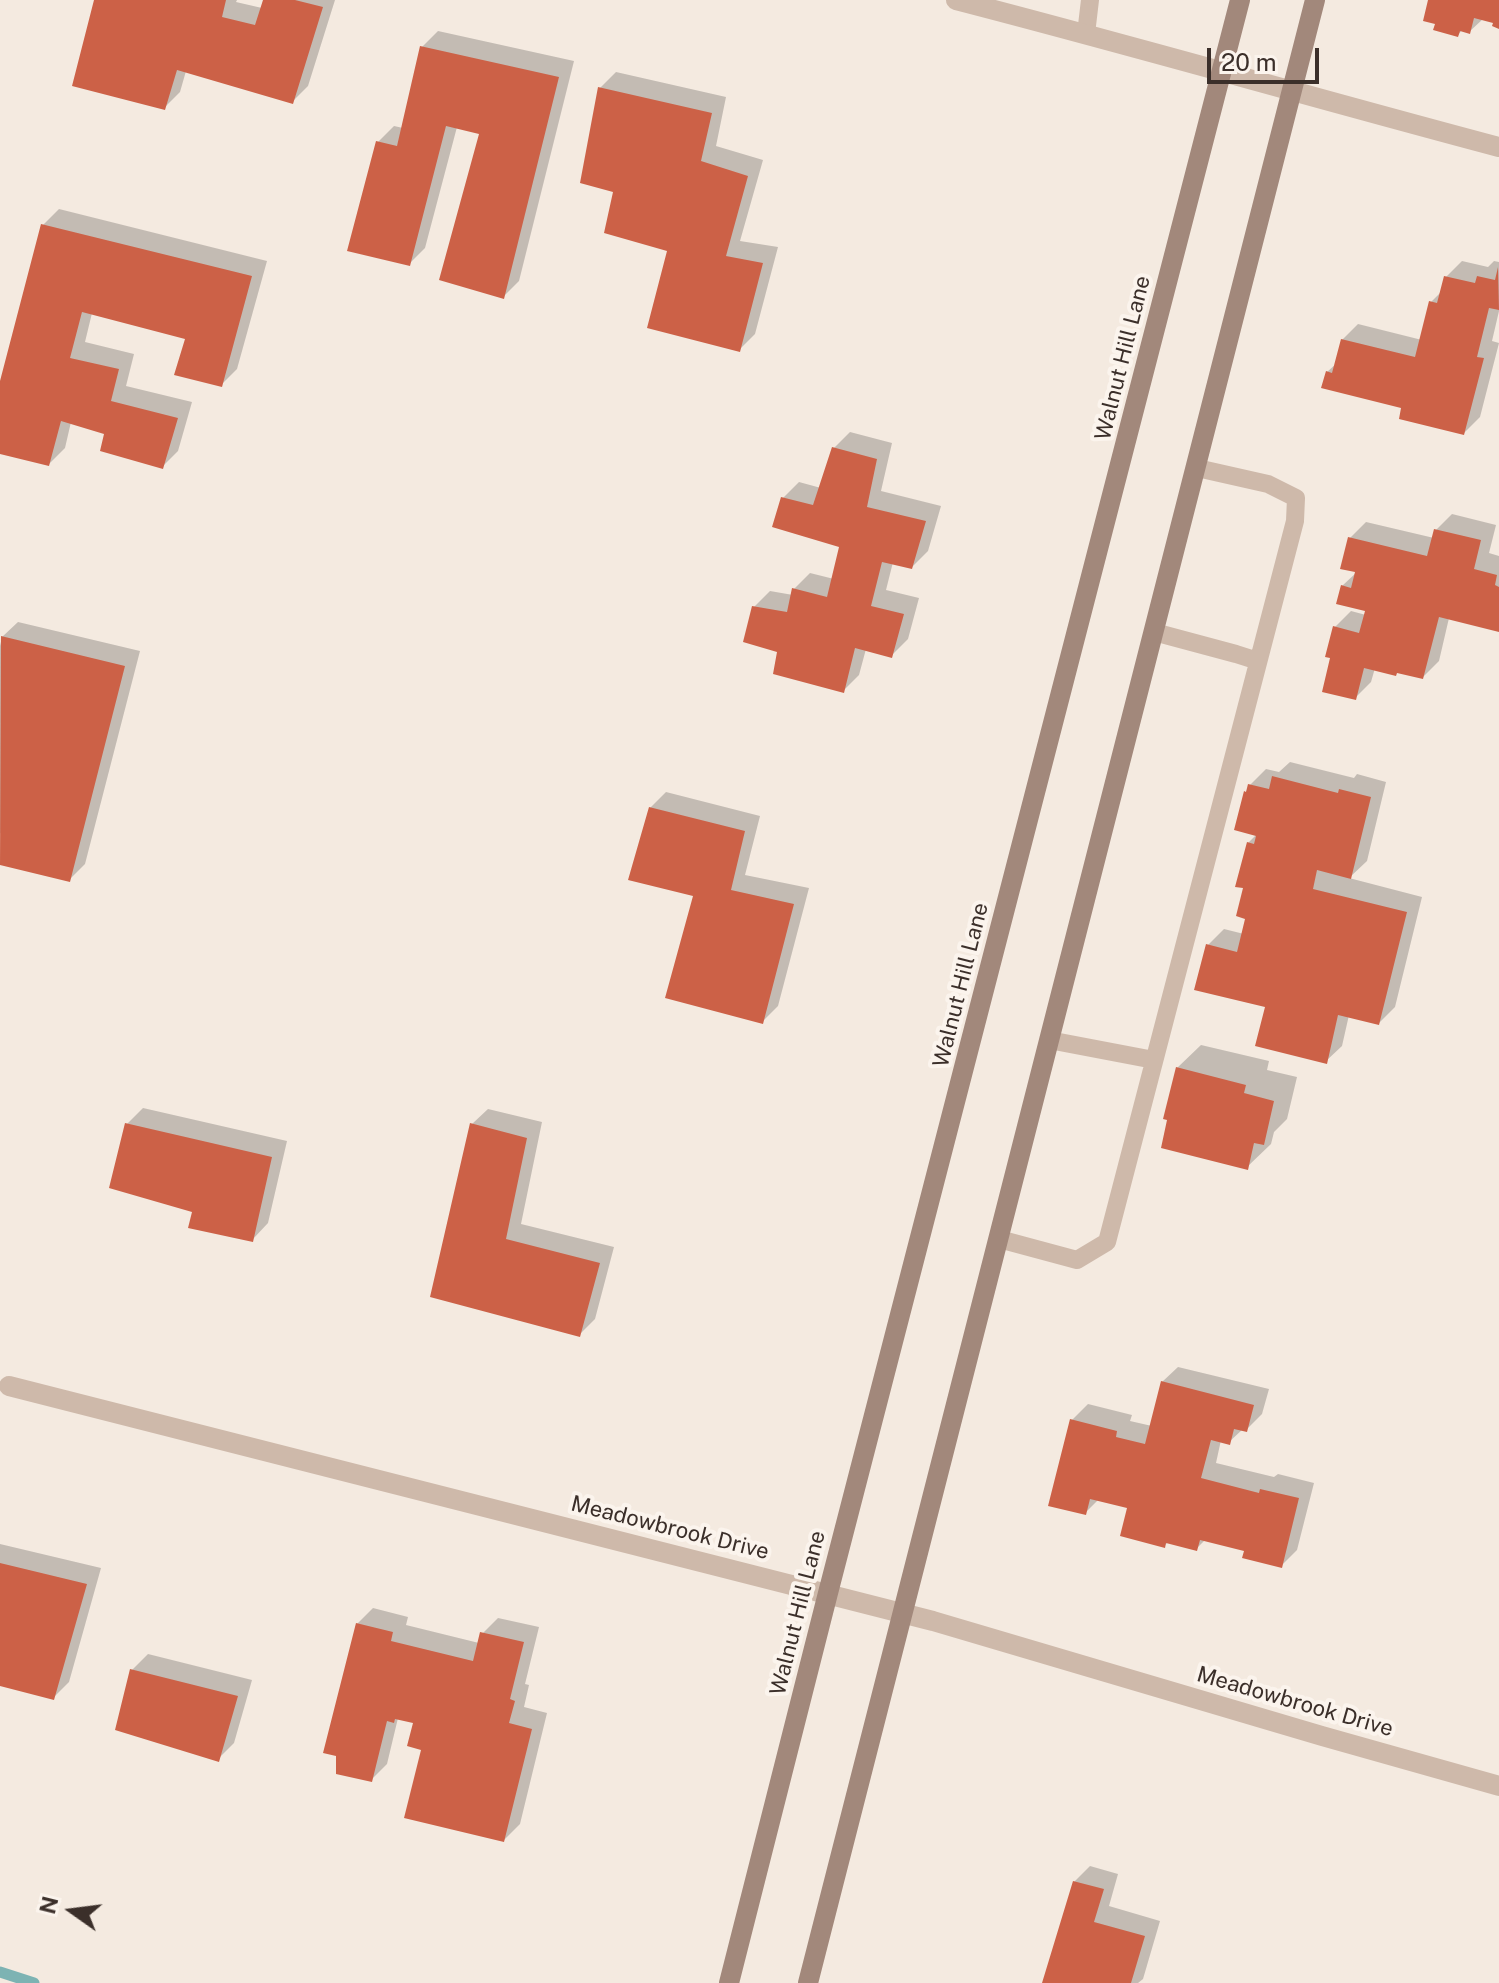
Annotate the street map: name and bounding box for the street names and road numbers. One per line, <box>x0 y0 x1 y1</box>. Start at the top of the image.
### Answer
street label: Walnut Hill Lane <box>1090 273 1156 443</box>
street label: Walnut Hill Lane <box>928 900 994 1070</box>
street label: Meadowbrook Drive <box>568 1491 772 1565</box>
street label: Walnut Hill Lane <box>765 1528 831 1698</box>
street label: Meadowbrook Drive <box>1194 1661 1396 1743</box>

